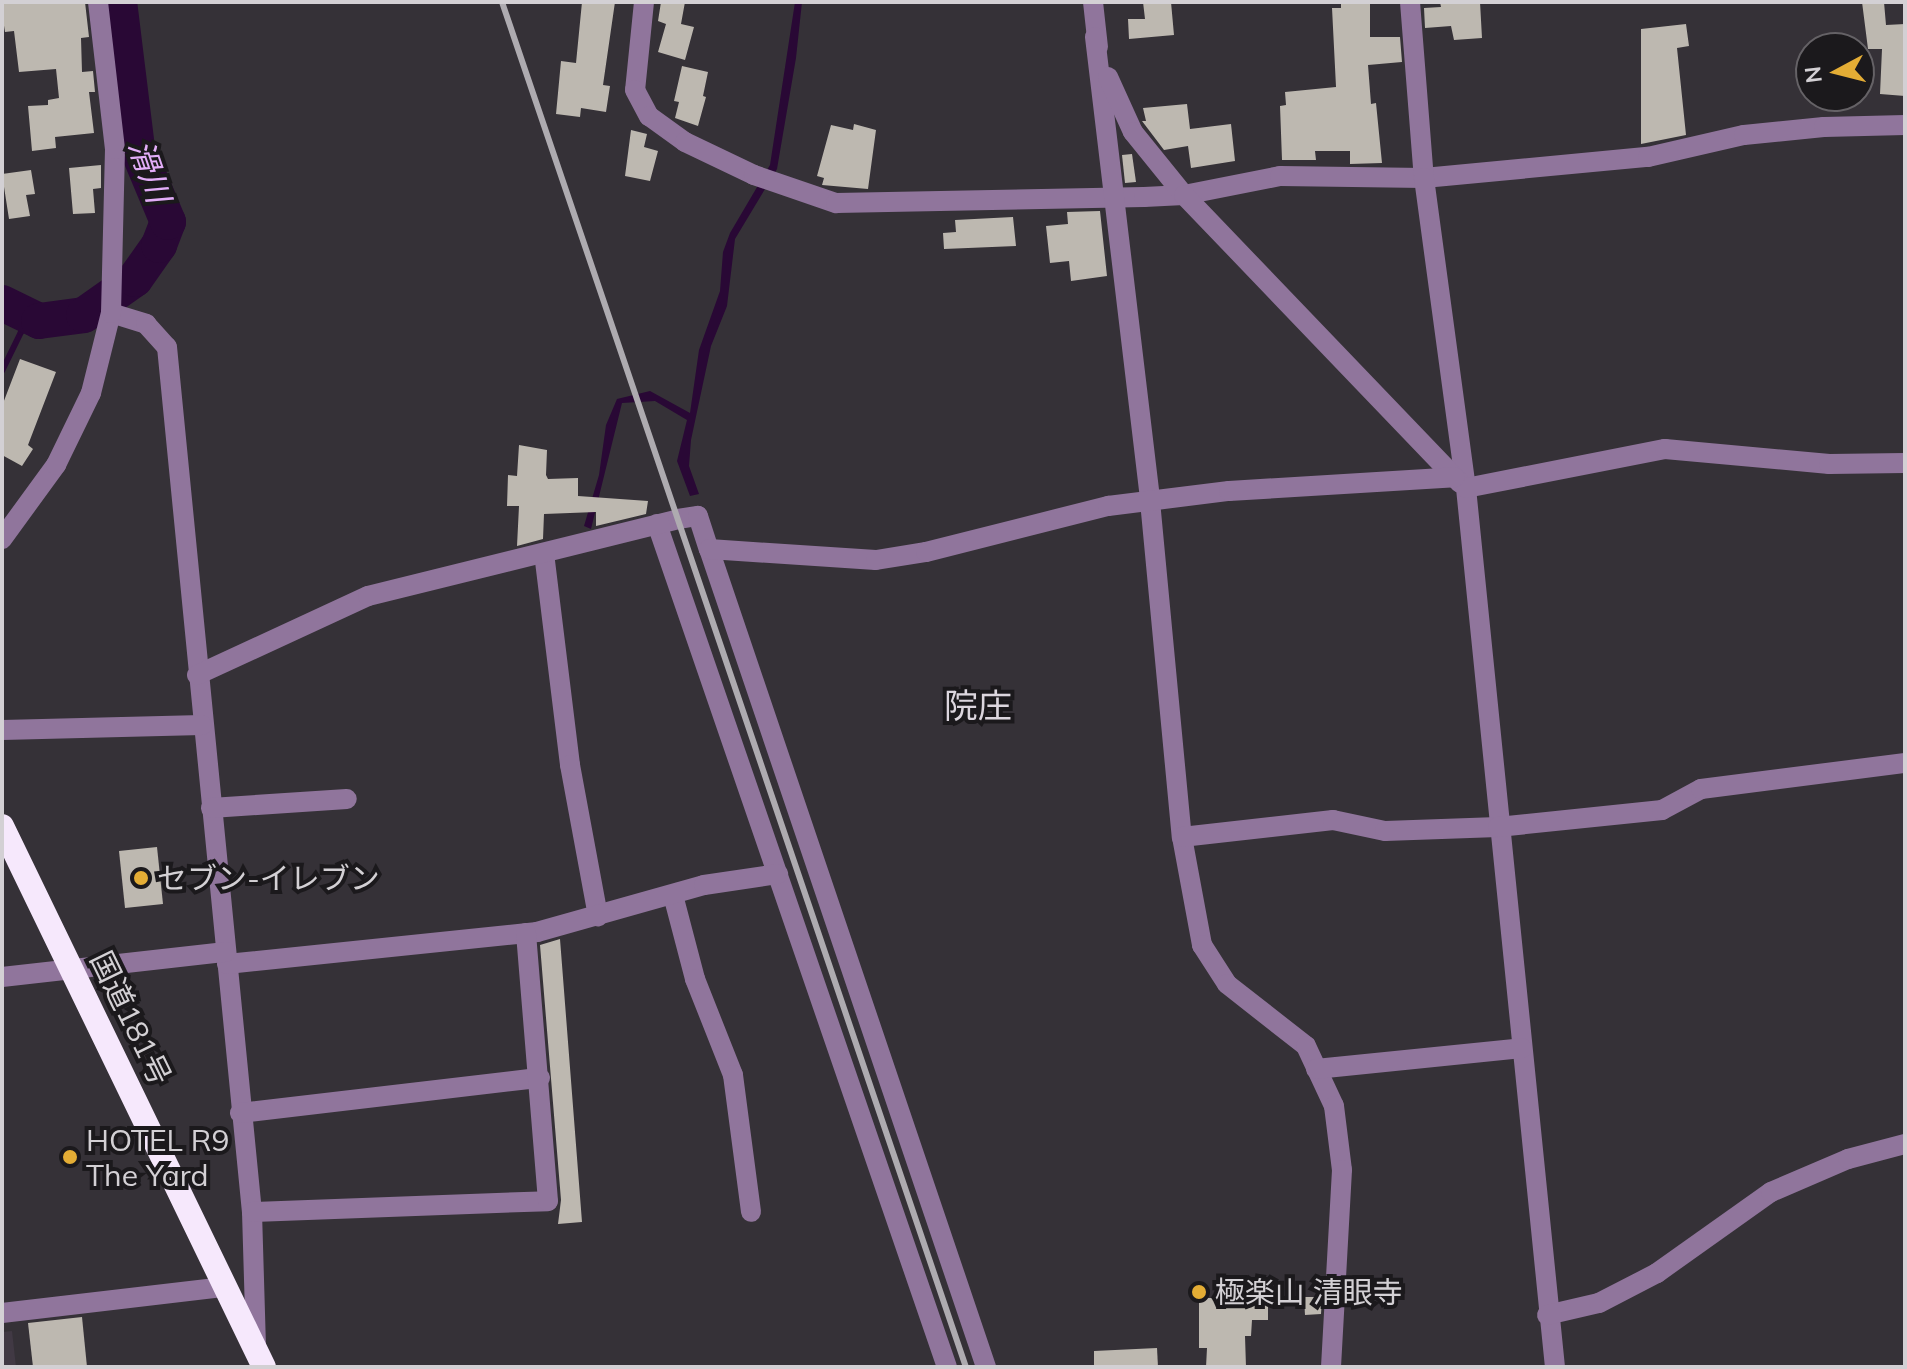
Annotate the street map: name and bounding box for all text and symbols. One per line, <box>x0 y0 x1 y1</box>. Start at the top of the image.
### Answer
north arrow <box>1795 32 1875 112</box>
text: N <box>1798 65 1828 85</box>
water label: 滑川 <box>121 134 179 208</box>
district label: 院庄 <box>944 686 1012 726</box>
place label: セブン-イレブン <box>157 860 380 896</box>
marker: セブン-イレブン <box>132 869 150 887</box>
street label: 国道181号 <box>83 945 179 1091</box>
place label: HOTEL R9 The Yard <box>86 1122 230 1192</box>
marker: HOTEL R9 The Yard <box>61 1148 79 1166</box>
place label: 極楽山 清眼寺 <box>1215 1274 1403 1310</box>
marker: 極楽山 清眼寺 <box>1190 1283 1208 1301</box>

